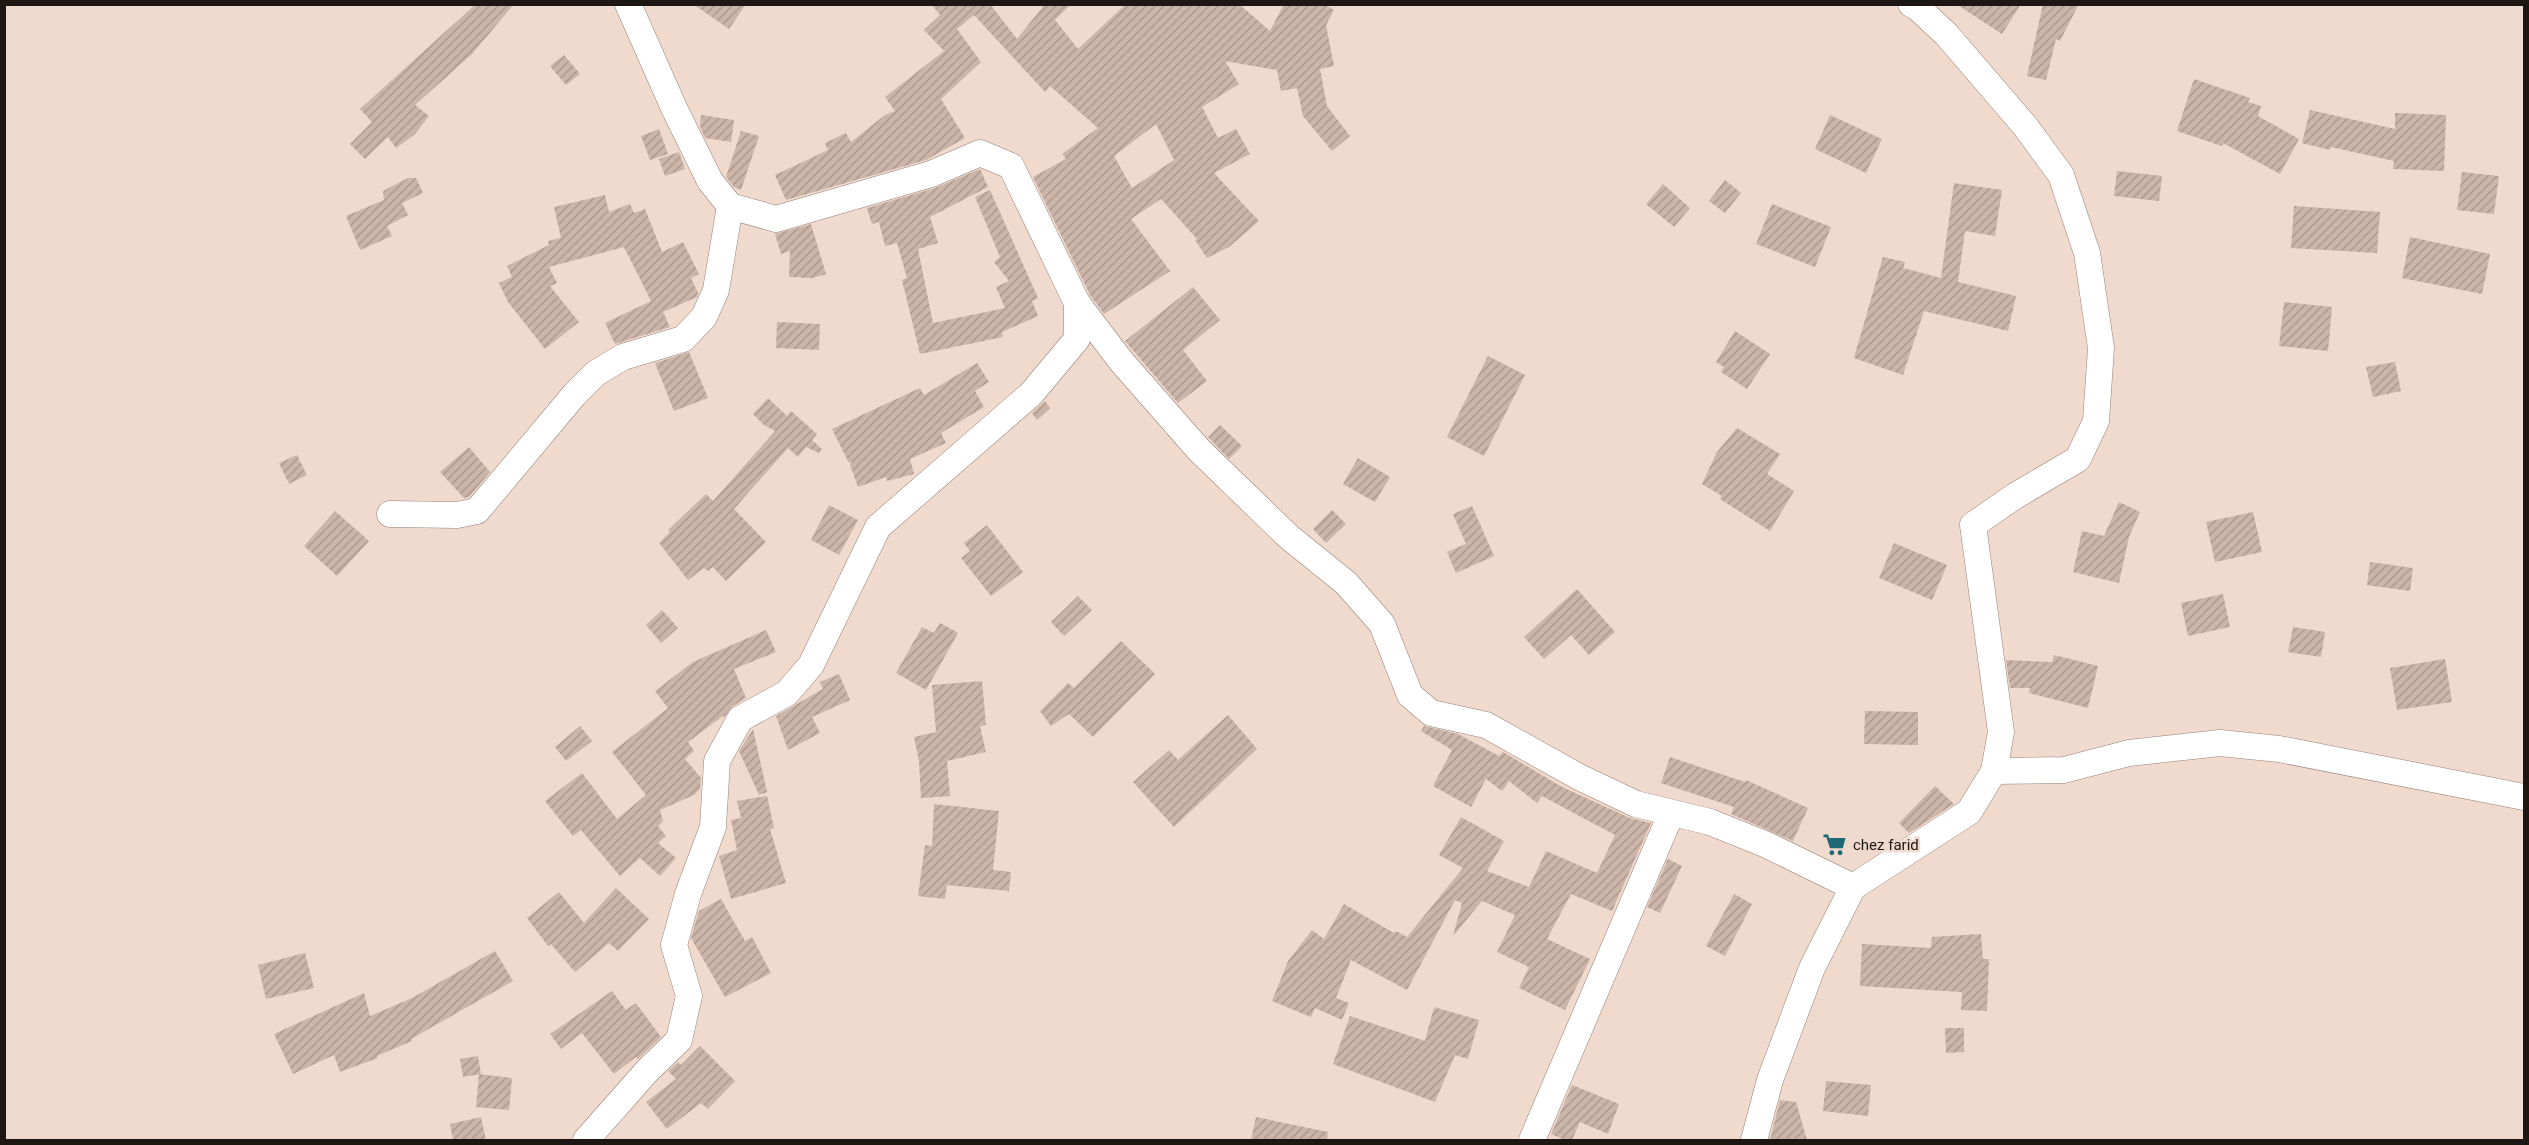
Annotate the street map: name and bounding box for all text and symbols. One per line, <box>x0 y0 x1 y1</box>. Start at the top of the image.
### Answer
supermarket icon: chez farid <box>1822 832 1848 858</box>
place label: chez farid <box>1853 836 1919 854</box>

